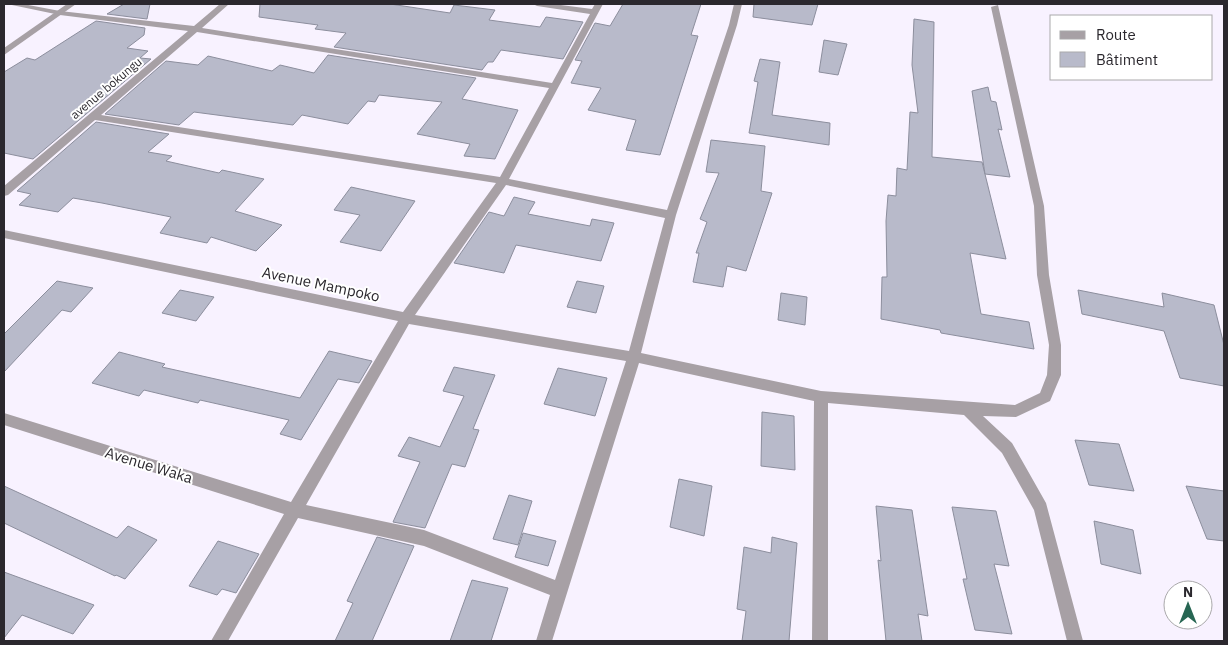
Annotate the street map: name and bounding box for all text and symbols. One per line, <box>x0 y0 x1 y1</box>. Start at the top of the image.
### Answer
legend <box>1050 15 1213 80</box>
text: Route <box>1096 25 1136 44</box>
text: Bâtiment <box>1096 50 1158 69</box>
street label: avenue bokungu <box>67 54 145 122</box>
street label: Avenue Mampoko <box>260 262 382 306</box>
street label: Avenue Waka <box>103 443 195 487</box>
north arrow <box>1163 580 1213 630</box>
text: N <box>1183 583 1193 601</box>

